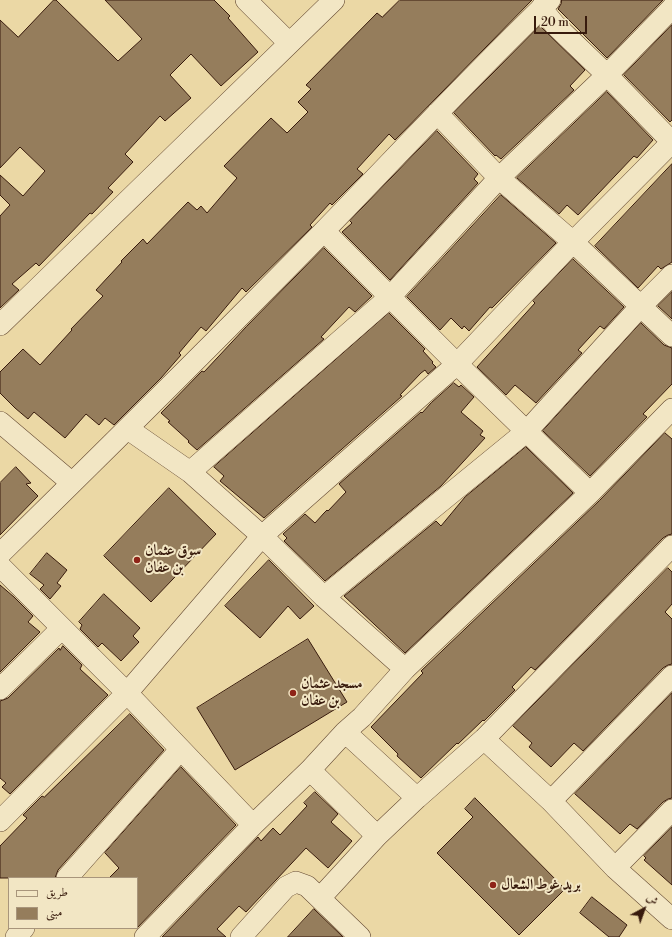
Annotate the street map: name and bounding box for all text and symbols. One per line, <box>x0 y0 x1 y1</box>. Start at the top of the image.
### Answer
scale bar <box>536 8 589 34</box>
text: 20 m <box>541 15 569 30</box>
place label: سوق عثمان بن عفان <box>145 542 201 577</box>
marker: سوق عثمان بن عفان <box>132 555 142 565</box>
place label: مسجد عثمان بن عفان <box>301 675 363 710</box>
marker: مسجد عثمان بن عفان <box>288 688 298 698</box>
place label: بريد غوط الشعال <box>501 876 581 894</box>
legend <box>8 877 138 929</box>
marker: بريد غوط الشعال <box>488 880 498 890</box>
text: طريق <box>46 885 68 900</box>
north arrow <box>624 889 664 929</box>
text: ش <box>643 891 661 909</box>
text: مبنى <box>46 905 62 920</box>

